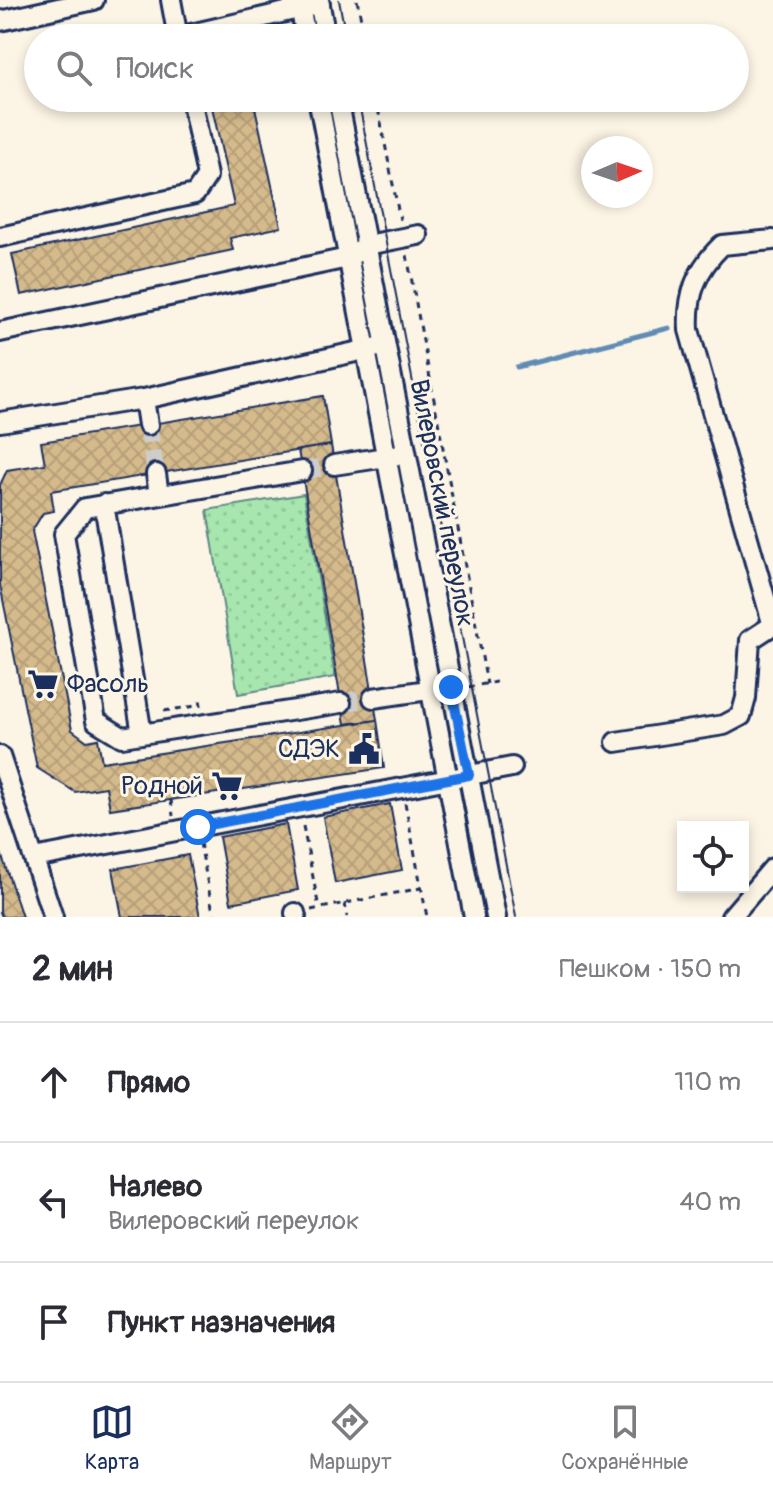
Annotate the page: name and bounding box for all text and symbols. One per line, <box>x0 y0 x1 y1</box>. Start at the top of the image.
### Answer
search box <box>24 24 749 112</box>
icon: search <box>52 46 96 90</box>
text: Поиск <box>116 50 194 87</box>
north arrow <box>581 136 653 208</box>
street label: Вилеровский переулок <box>402 377 482 629</box>
supermarket icon: Фасоль <box>26 667 60 701</box>
place label: Фасоль <box>67 668 149 700</box>
route end <box>433 669 469 705</box>
public building icon: СДЭК <box>347 732 381 766</box>
place label: СДЭК <box>278 733 340 765</box>
supermarket icon: Родной <box>210 769 244 803</box>
place label: Родной <box>121 770 203 802</box>
route start <box>180 809 216 845</box>
map controls <box>677 821 749 893</box>
button: locate <box>677 821 749 893</box>
text: 2 мин <box>32 948 113 991</box>
text: Пешком · 150 m <box>559 953 741 985</box>
icon: ahead <box>32 1060 76 1104</box>
text: Прямо <box>108 1064 190 1101</box>
text: 110 m <box>674 1066 741 1098</box>
text: Налево <box>108 1168 202 1205</box>
icon: left <box>32 1180 76 1224</box>
text: 40 m <box>679 1186 741 1218</box>
text: Вилеровский переулок <box>108 1205 359 1237</box>
icon: arrive <box>32 1300 76 1344</box>
text: Пункт назначения <box>108 1304 335 1341</box>
tab: Карта <box>85 1400 139 1476</box>
tab: Маршрут <box>309 1400 392 1476</box>
tab: Сохранённые <box>561 1400 688 1476</box>

